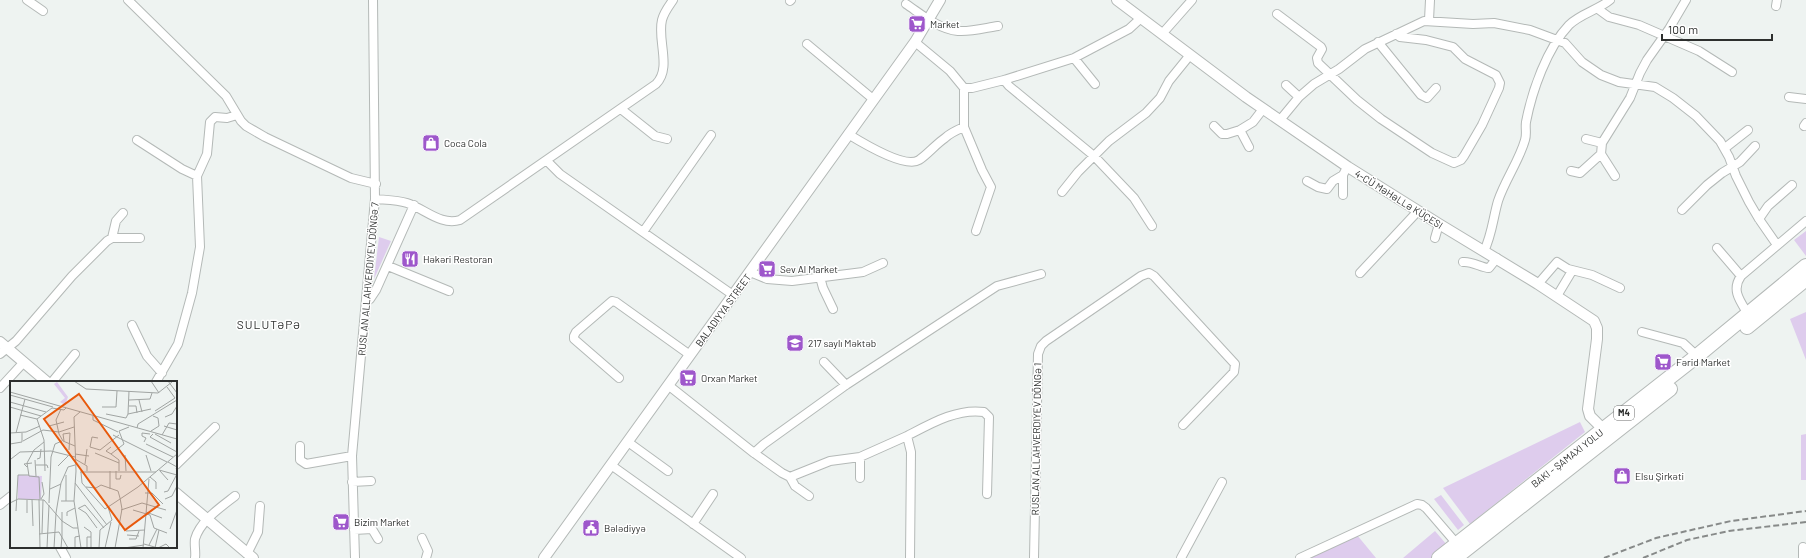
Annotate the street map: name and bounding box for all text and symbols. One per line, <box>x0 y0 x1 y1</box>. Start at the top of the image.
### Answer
supermarket icon: Market <box>907 14 927 34</box>
scale bar <box>1662 16 1772 42</box>
place label: Market <box>930 18 960 30</box>
text: 100 m <box>1668 22 1698 36</box>
shop icon: Coca Cola <box>421 133 441 153</box>
place label: Coca Cola <box>444 137 487 149</box>
street label: 4-CÜ MƏHƏLLƏ KÜÇESI <box>1353 167 1445 231</box>
street label: RUSLAN ALLAHVERDIYEV DÖNGƏ 7 <box>355 202 381 356</box>
restaurant icon: Həkəri Restoran <box>400 249 420 269</box>
place label: Həkəri Restoran <box>423 253 493 265</box>
supermarket icon: Sev Al Market <box>757 259 777 279</box>
place label: Sev Al Market <box>780 263 838 275</box>
street label: BALADIYYA STREET <box>693 271 754 349</box>
district label: SULUTƏPƏ <box>237 317 301 331</box>
school or university icon: 217 saylı Məktəb <box>785 333 805 353</box>
place label: 217 saylı Məktəb <box>808 337 876 349</box>
supermarket icon: Fərid Market <box>1653 352 1673 372</box>
place label: Fərid Market <box>1676 356 1731 368</box>
street label: RUSLAN ALLAHVERDIYEV DÖNGƏ 1 <box>1029 363 1043 515</box>
supermarket icon: Orxan Market <box>678 368 698 388</box>
place label: Orxan Market <box>701 372 758 384</box>
inset map <box>10 381 177 548</box>
road number: M4 <box>1614 406 1634 420</box>
street label: BAKI - ŞAMAXI YOLU <box>1529 426 1605 490</box>
shop icon: Elsu Şirkəti <box>1612 466 1632 486</box>
place label: Elsu Şirkəti <box>1635 470 1684 482</box>
supermarket icon: Bizim Market <box>331 512 351 532</box>
place label: Bizim Market <box>354 516 410 528</box>
public building icon: Bələdiyyə <box>581 518 601 538</box>
place label: Bələdiyyə <box>604 522 646 534</box>

